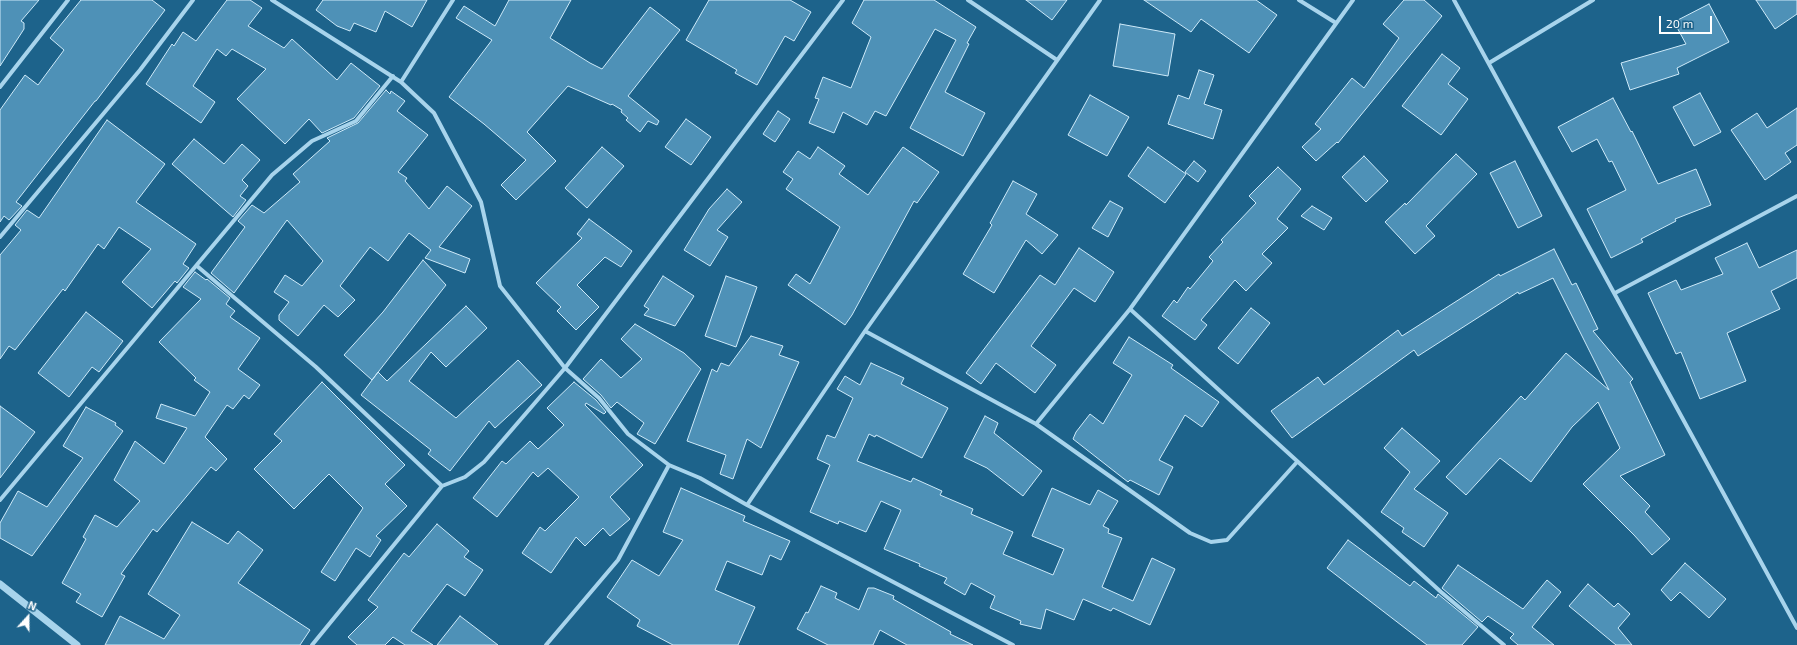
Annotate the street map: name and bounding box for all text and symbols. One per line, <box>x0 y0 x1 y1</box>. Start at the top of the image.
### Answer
scale bar <box>1661 8 1714 34</box>
text: 20 m <box>1666 16 1693 30</box>
north arrow <box>8 597 48 637</box>
text: N <box>26 598 39 613</box>

